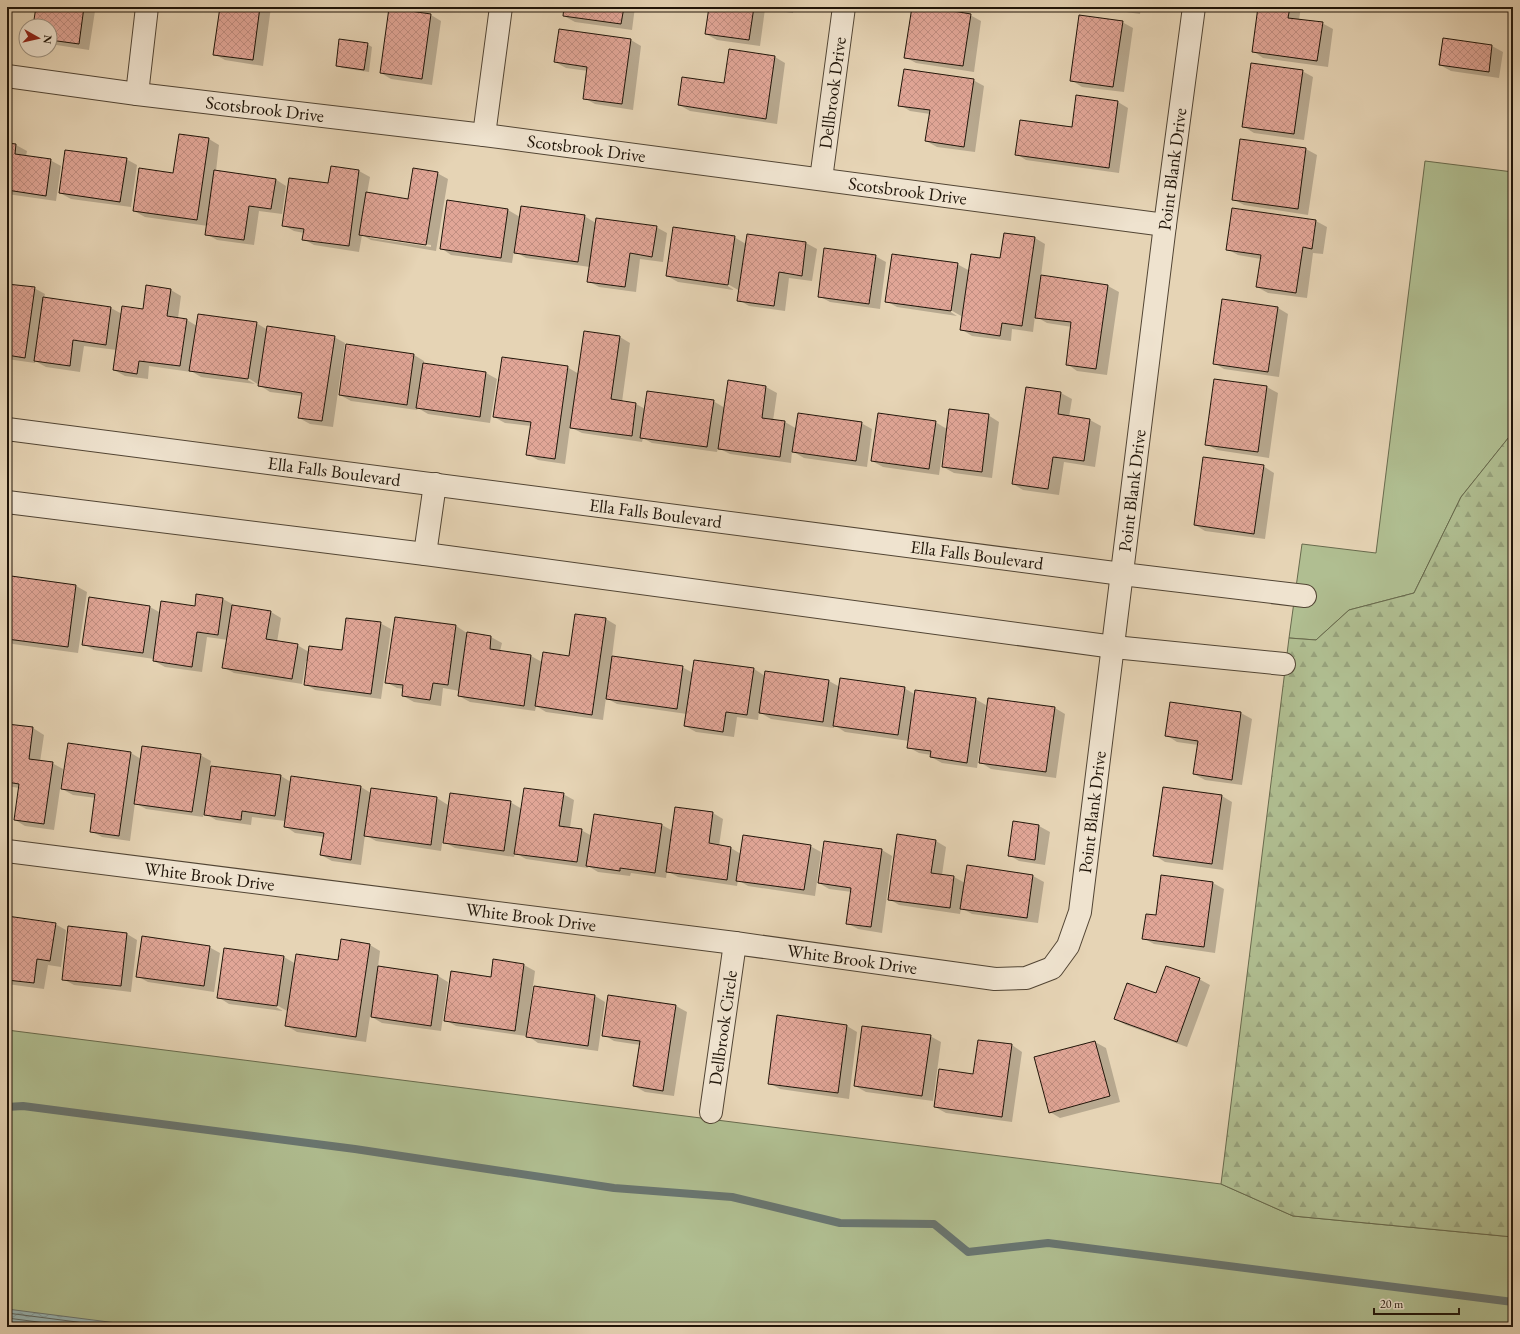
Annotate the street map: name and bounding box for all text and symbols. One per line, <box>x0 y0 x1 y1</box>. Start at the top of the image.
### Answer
north arrow <box>18 18 58 58</box>
text: N <box>40 34 55 45</box>
street label: Dellbrook Drive <box>813 35 851 150</box>
street label: Scotsbrook Drive <box>204 90 325 127</box>
street label: Point Blank Drive <box>1152 106 1191 232</box>
street label: Scotsbrook Drive <box>526 129 647 167</box>
street label: Scotsbrook Drive <box>847 171 968 210</box>
street label: Point Blank Drive <box>1113 428 1151 553</box>
street label: Ella Falls Boulevard <box>266 451 403 491</box>
street label: Ella Falls Boulevard <box>588 493 724 533</box>
street label: Ella Falls Boulevard <box>909 535 1046 575</box>
street label: Point Blank Drive <box>1073 749 1111 875</box>
street label: White Brook Drive <box>143 856 276 896</box>
street label: White Brook Drive <box>464 897 597 936</box>
street label: White Brook Drive <box>786 938 919 979</box>
street label: Dellbrook Circle <box>703 969 742 1087</box>
scale bar <box>1374 1290 1459 1316</box>
text: 20 m <box>1380 1296 1404 1312</box>

